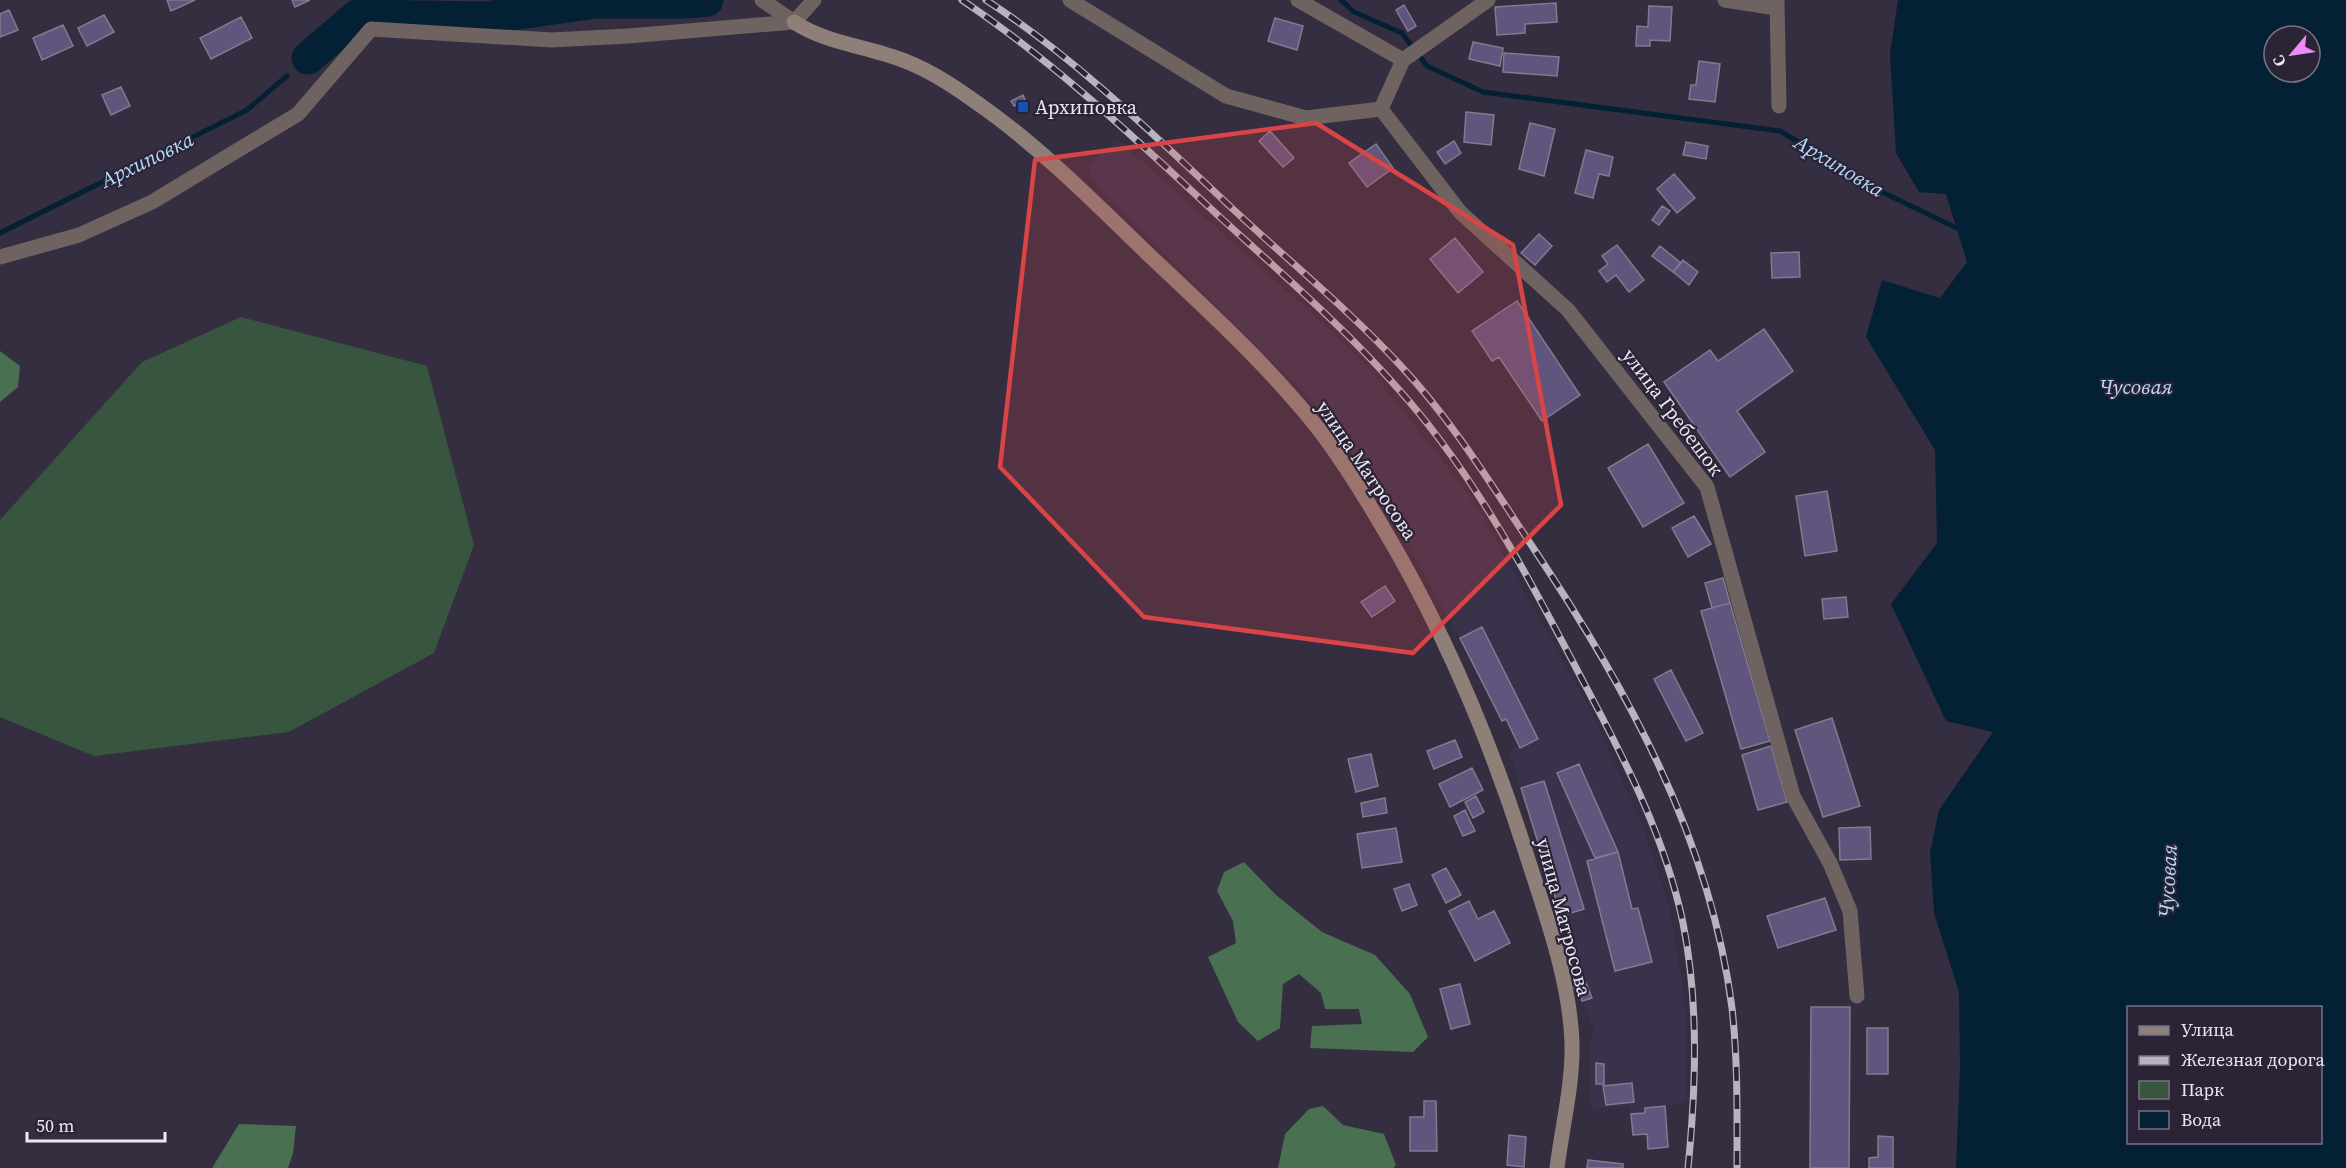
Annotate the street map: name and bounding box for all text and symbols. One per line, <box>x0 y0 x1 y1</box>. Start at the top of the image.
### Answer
north arrow <box>2262 24 2322 84</box>
text: С <box>2267 52 2291 71</box>
place label: Архиповка <box>1035 93 1138 121</box>
marker: Архиповка <box>1016 100 1030 114</box>
water label: Архиповка <box>94 125 198 195</box>
water label: Архиповка <box>1788 127 1890 204</box>
street label: улица Гребешок <box>1616 342 1730 482</box>
water label: Чусовая <box>2100 372 2173 401</box>
street label: улица Матросова <box>1310 395 1425 546</box>
street label: улица Матросова <box>1529 835 1599 1000</box>
water label: Чусовая <box>2151 843 2184 918</box>
legend <box>2127 1006 2322 1144</box>
text: Улица <box>2181 1017 2234 1042</box>
text: Железная дорога <box>2181 1047 2326 1072</box>
text: Парк <box>2181 1077 2224 1102</box>
scale bar <box>27 1105 165 1143</box>
text: Вода <box>2181 1107 2222 1132</box>
text: 50 m <box>36 1113 74 1138</box>

